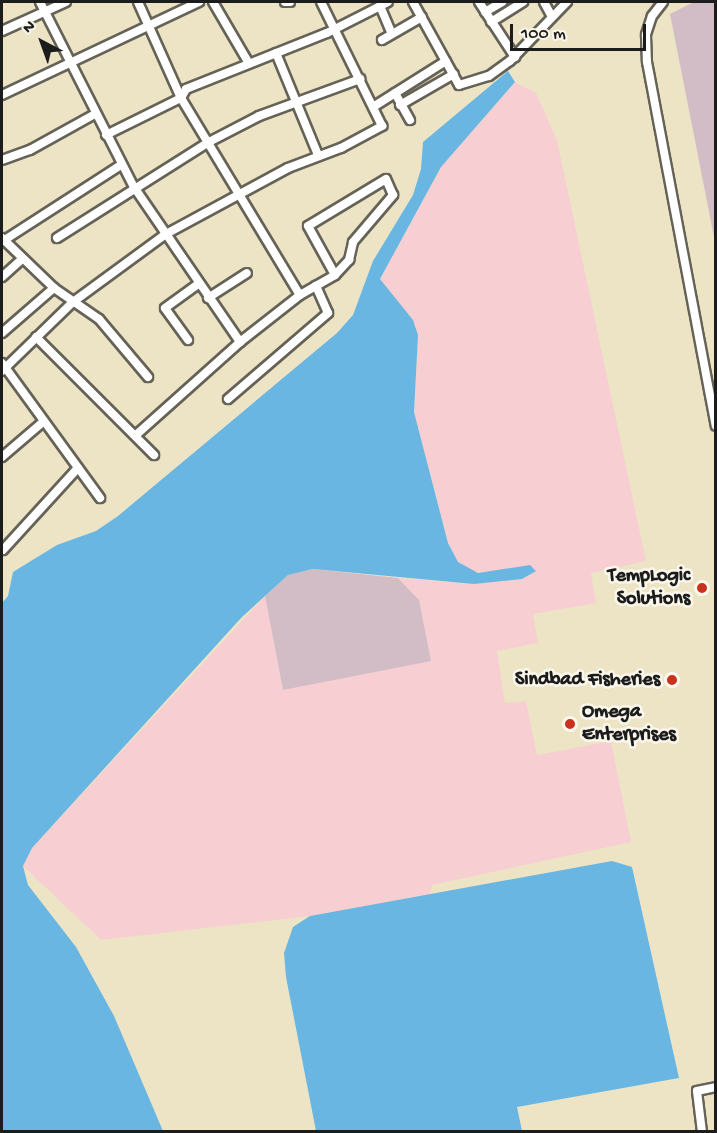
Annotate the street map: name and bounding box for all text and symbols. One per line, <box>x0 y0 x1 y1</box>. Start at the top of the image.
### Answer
north arrow <box>12 12 72 72</box>
scale bar <box>513 12 650 50</box>
text: N <box>20 17 40 39</box>
text: 100 m <box>521 24 566 45</box>
place label: TempLogic Solutions <box>608 564 690 611</box>
marker: TempLogic Solutions <box>695 581 709 595</box>
place label: Sindbad Fisheries <box>515 668 660 692</box>
marker: Sindbad Fisheries <box>665 673 679 687</box>
place label: Omega Enterprises <box>582 700 676 747</box>
marker: Omega Enterprises <box>563 717 577 731</box>

